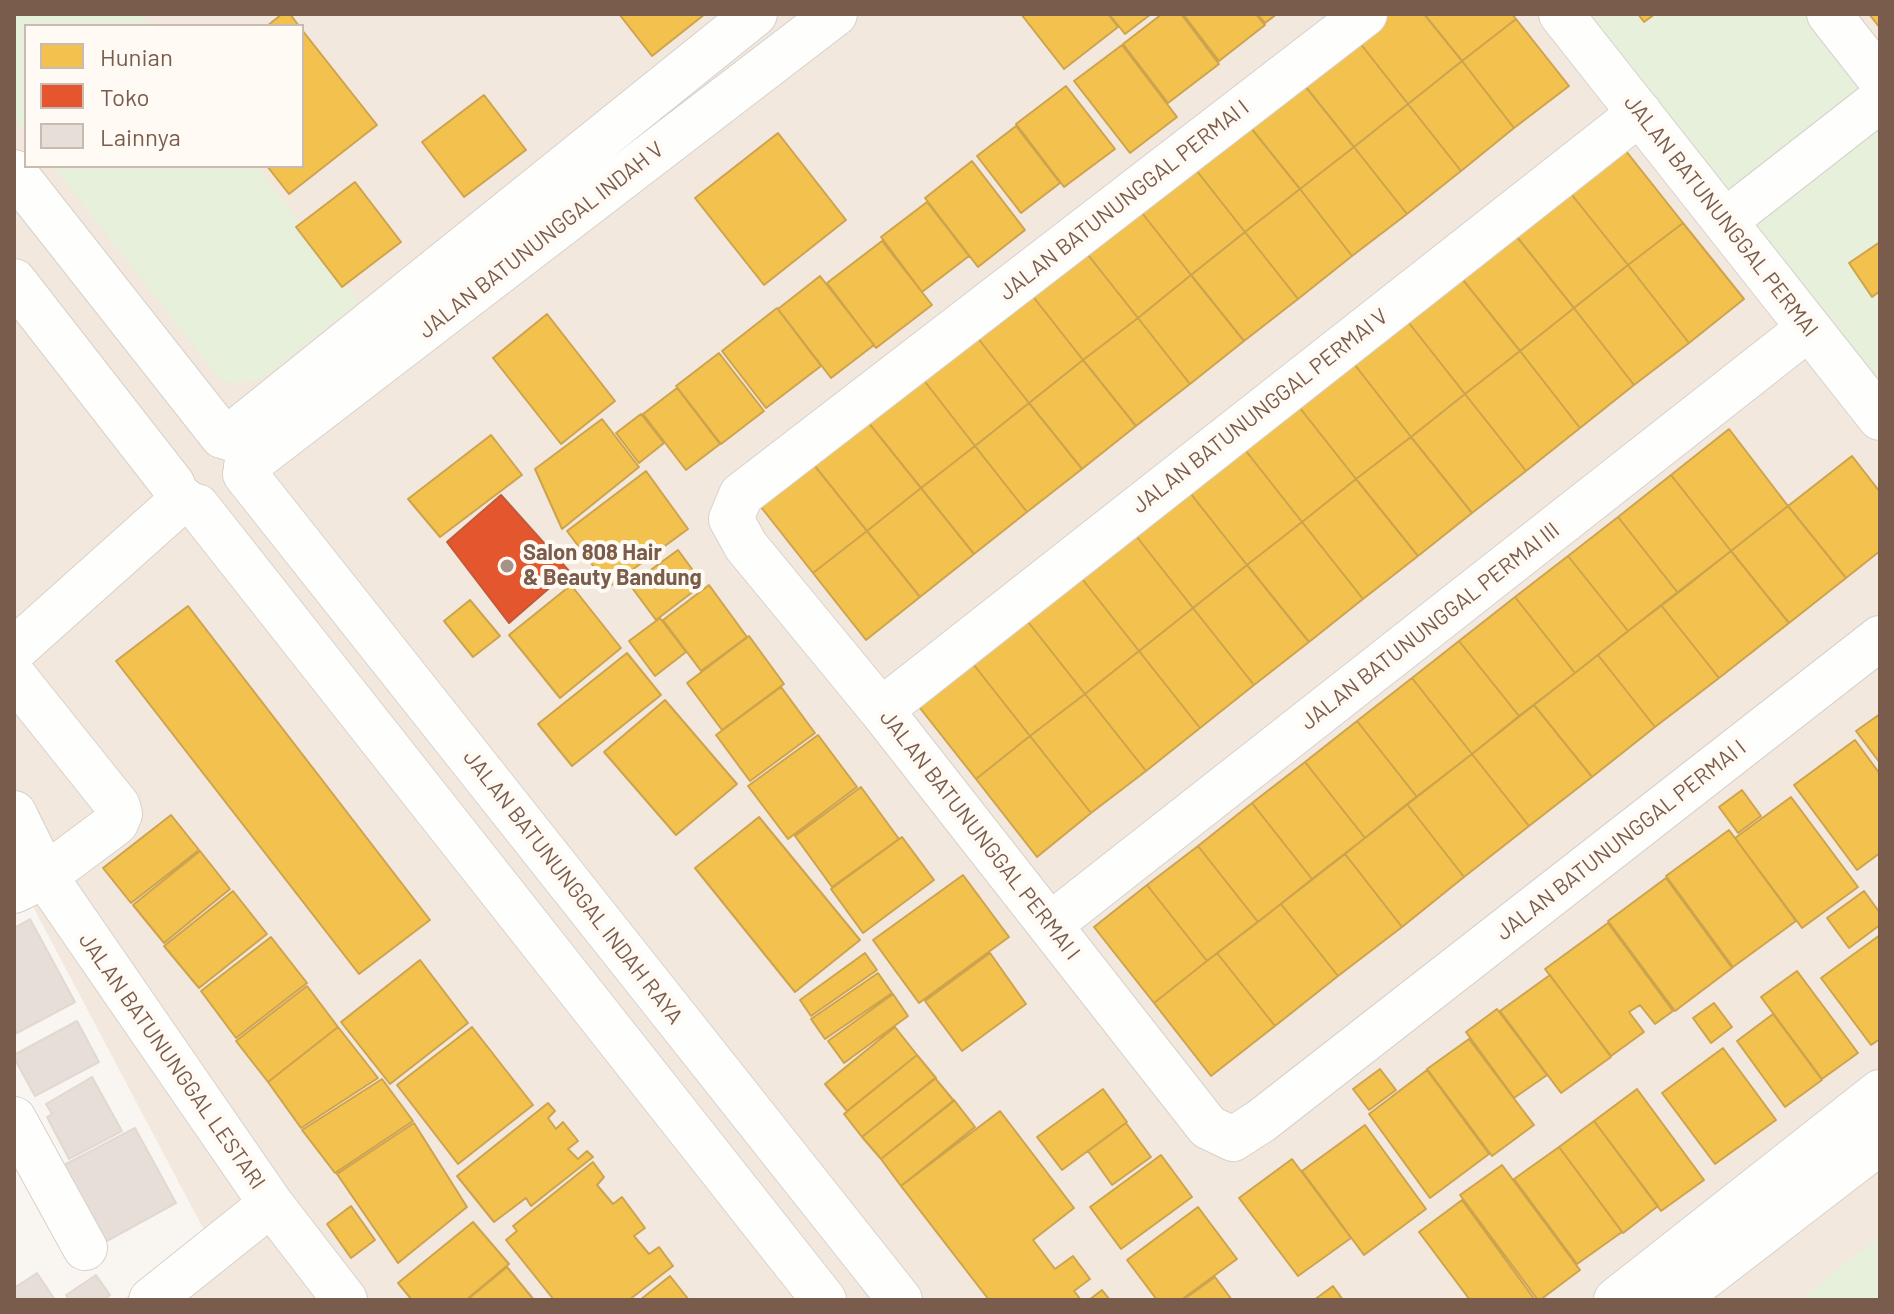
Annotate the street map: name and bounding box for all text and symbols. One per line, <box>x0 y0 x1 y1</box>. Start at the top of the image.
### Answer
legend <box>24 24 304 168</box>
text: Hunian <box>100 42 173 71</box>
text: Toko <box>100 82 150 111</box>
street label: JALAN BATUNUNGGAL PERMAI <box>1618 90 1824 342</box>
street label: JALAN BATUNUNGGAL PERMAI I <box>994 94 1254 306</box>
text: Lainnya <box>100 122 181 151</box>
street label: JALAN BATUNUNGGAL INDAH V <box>413 136 669 344</box>
street label: JALAN BATUNUNGGAL PERMAI V <box>1127 303 1393 519</box>
street label: JALAN BATUNUNGGAL PERMAI III <box>1295 517 1565 735</box>
place label: Salon 808 Hair & Beauty Bandung <box>523 540 702 592</box>
marker: Salon 808 Hair & Beauty Bandung <box>498 557 516 575</box>
street label: JALAN BATUNUNGGAL PERMAI I <box>874 705 1086 965</box>
street label: JALAN BATUNUNGGAL PERMAI I <box>1491 734 1751 946</box>
street label: JALAN BATUNUNGGAL INDAH RAYA <box>458 745 688 1029</box>
street label: JALAN BATUNUNGGAL LESTARI <box>73 928 271 1194</box>

